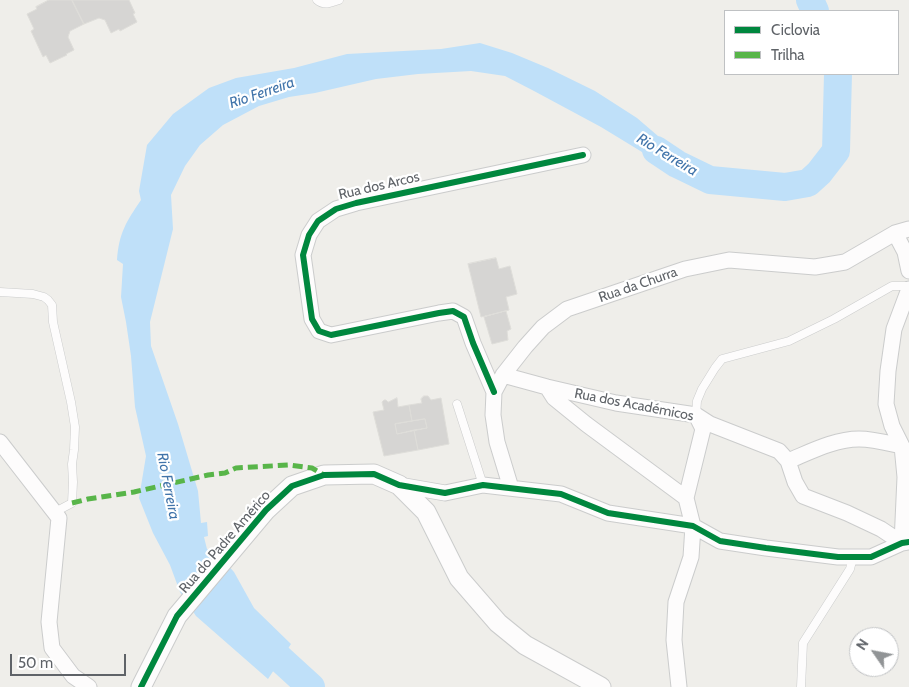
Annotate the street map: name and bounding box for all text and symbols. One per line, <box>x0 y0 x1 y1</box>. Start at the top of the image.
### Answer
legend <box>724 10 899 75</box>
text: Ciclovia <box>771 21 820 39</box>
text: Trilha <box>771 46 804 64</box>
water label: Rio Ferreira <box>227 73 297 113</box>
water label: Rio Ferreira <box>633 130 701 180</box>
street label: Rua dos Arcos <box>337 169 421 203</box>
street label: Rua da Churra <box>596 264 680 306</box>
street label: Rua dos Académicos <box>573 385 695 425</box>
water label: Rio Ferreira <box>153 451 183 521</box>
street label: Rua do Padre Américo <box>176 487 274 597</box>
north arrow <box>849 627 899 677</box>
text: N <box>852 635 873 653</box>
scale bar <box>12 644 129 676</box>
text: 50 m <box>18 654 53 672</box>

